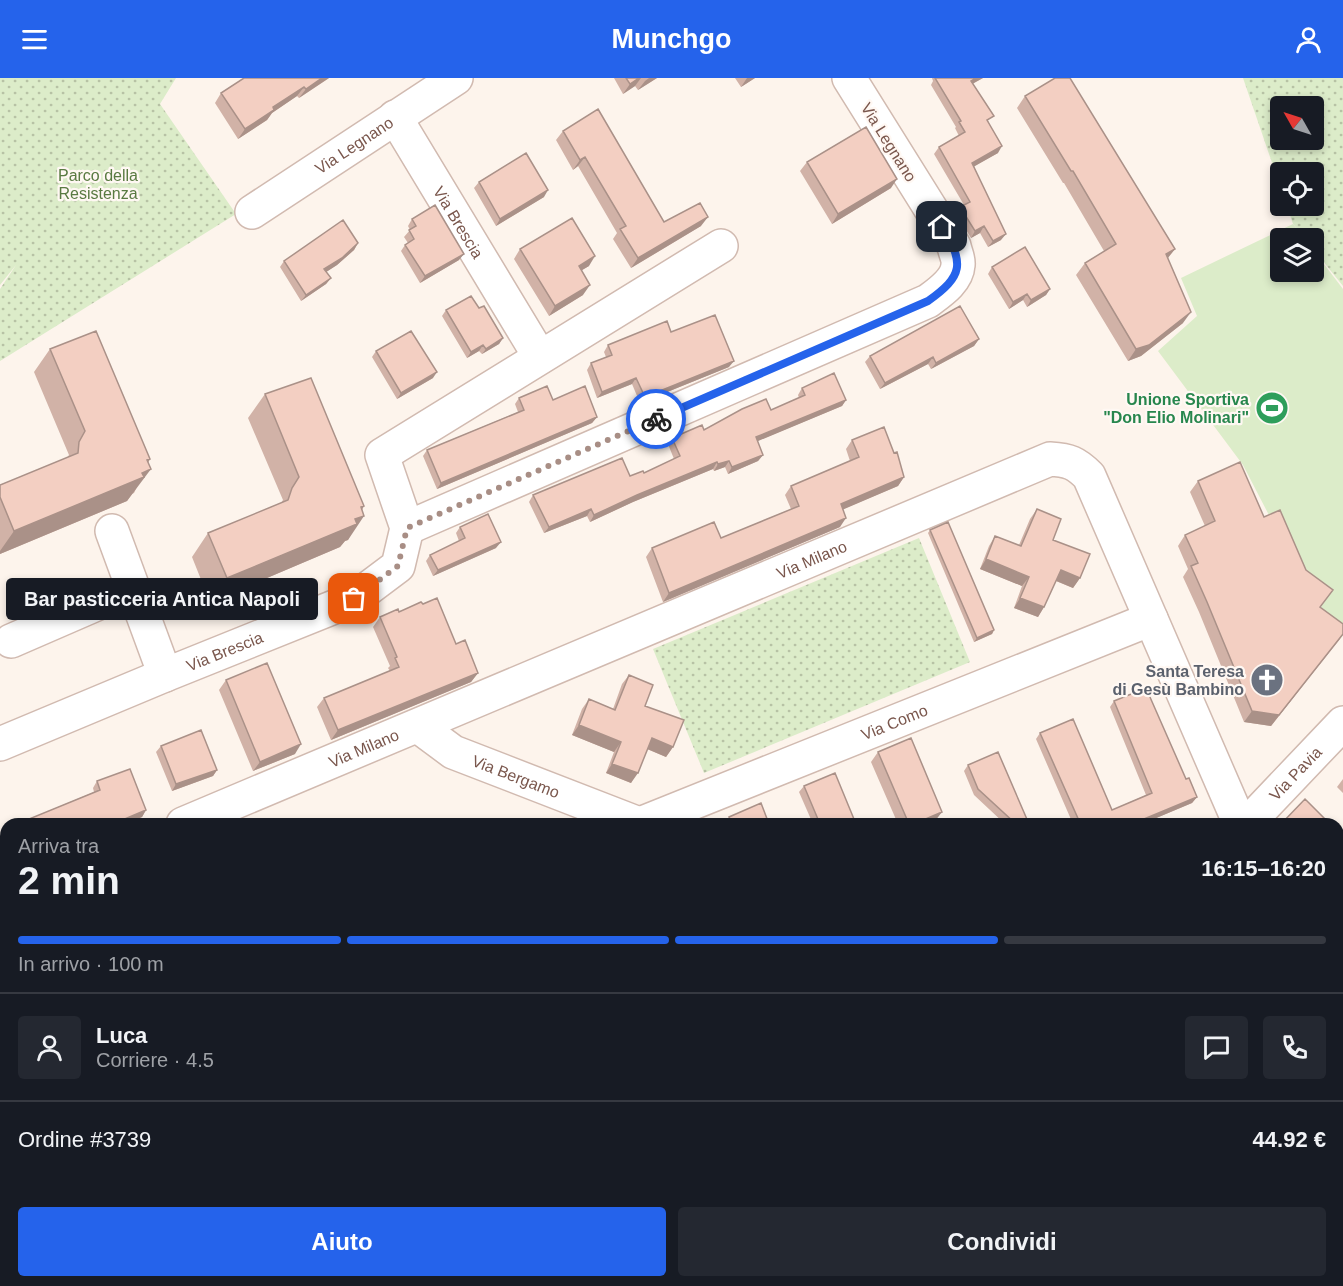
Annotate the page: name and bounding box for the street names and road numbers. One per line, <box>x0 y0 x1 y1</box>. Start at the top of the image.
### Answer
street label: Via Legnano <box>858 100 920 185</box>
street label: Via Legnano <box>312 114 396 177</box>
street label: Via Brescia <box>430 184 486 262</box>
street label: Via Milano <box>774 538 849 582</box>
street label: Via Brescia <box>184 629 265 674</box>
street label: Via Como <box>859 701 930 743</box>
street label: Via Milano <box>326 726 402 771</box>
street label: Via Pavia <box>1266 743 1325 804</box>
street label: Via Bergamo <box>470 752 562 801</box>

